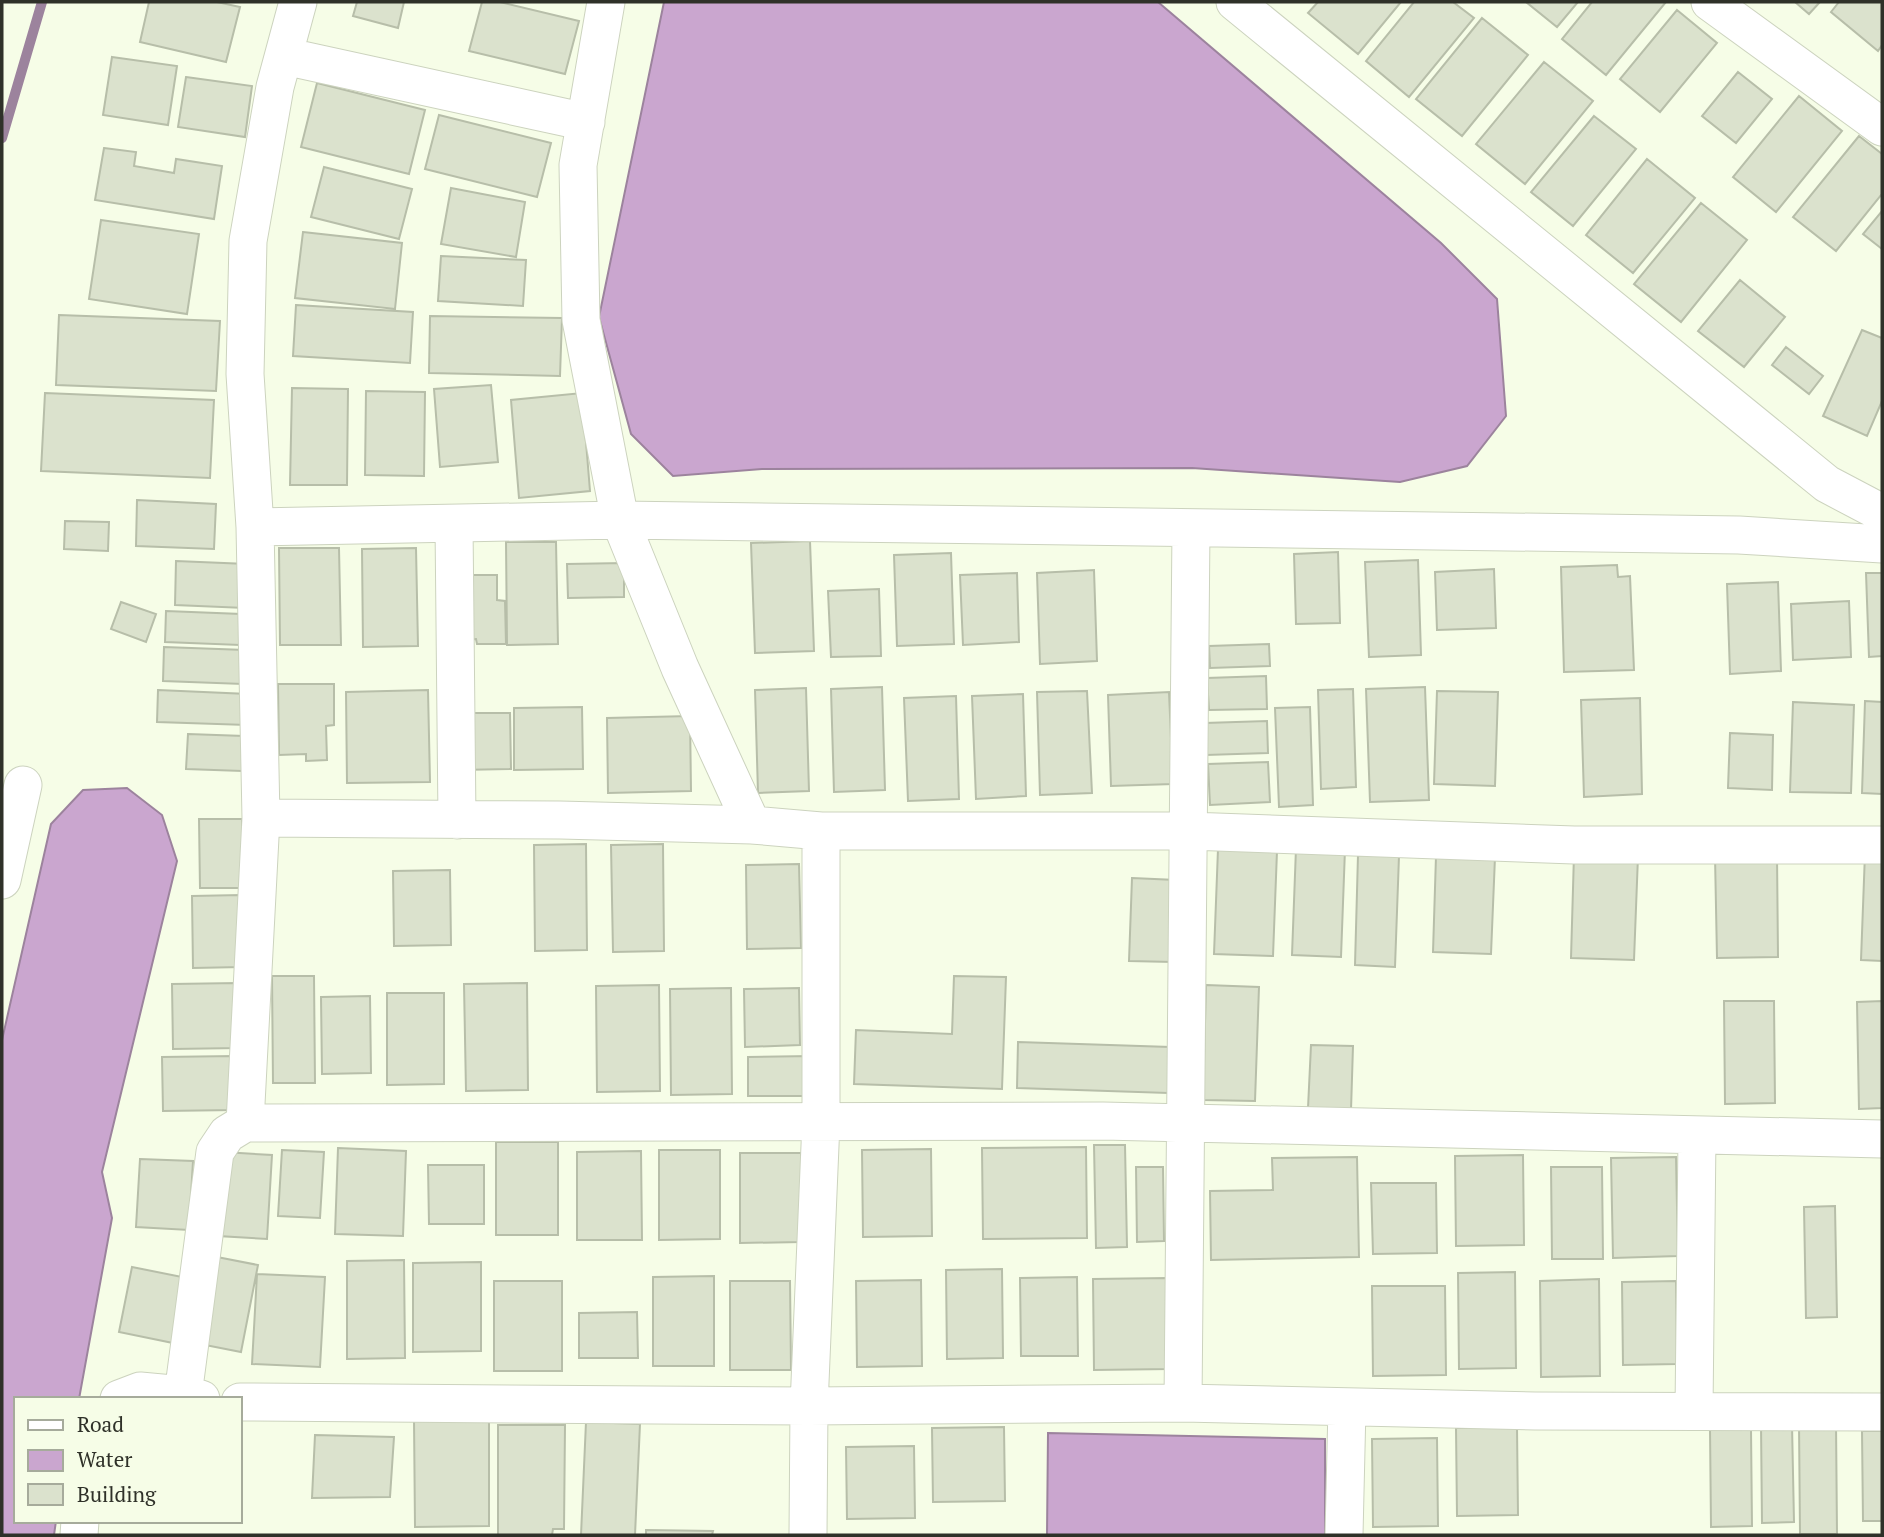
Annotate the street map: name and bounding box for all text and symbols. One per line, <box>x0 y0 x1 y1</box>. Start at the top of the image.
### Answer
legend <box>14 1397 242 1523</box>
text: Road <box>77 1410 124 1438</box>
text: Water <box>77 1445 132 1473</box>
text: Building <box>77 1480 157 1508</box>

